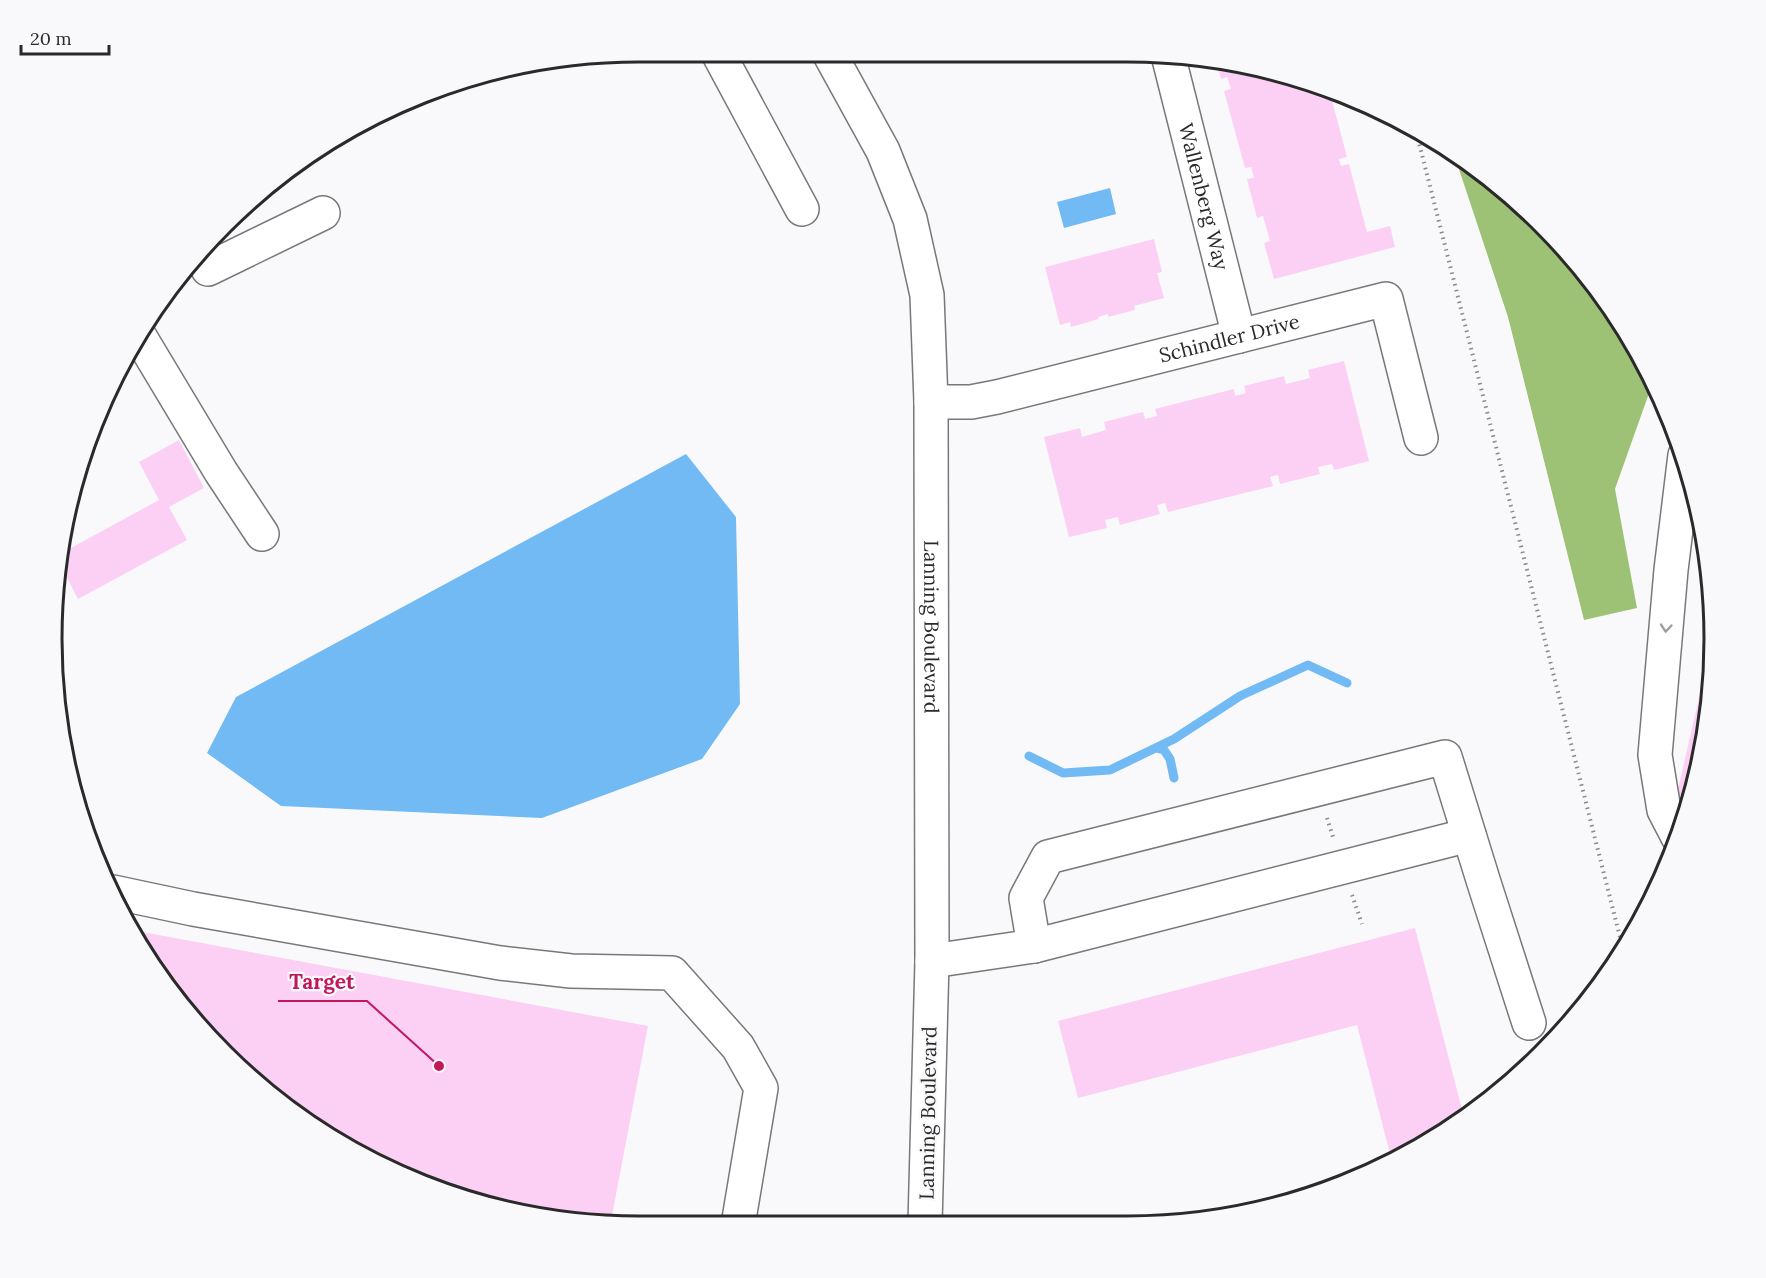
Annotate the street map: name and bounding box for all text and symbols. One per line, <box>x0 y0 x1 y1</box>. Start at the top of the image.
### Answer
scale bar <box>21 18 110 56</box>
text: 20 m <box>30 27 72 50</box>
street label: Wallenberg Way <box>1174 120 1235 273</box>
street label: Schindler Drive <box>1156 308 1302 368</box>
street label: Lanning Boulevard <box>919 540 945 714</box>
one-way arrow <box>1660 624 1673 633</box>
callout: Target <box>278 962 367 1001</box>
text: Target <box>289 968 355 995</box>
street label: Lanning Boulevard <box>913 1026 942 1200</box>

